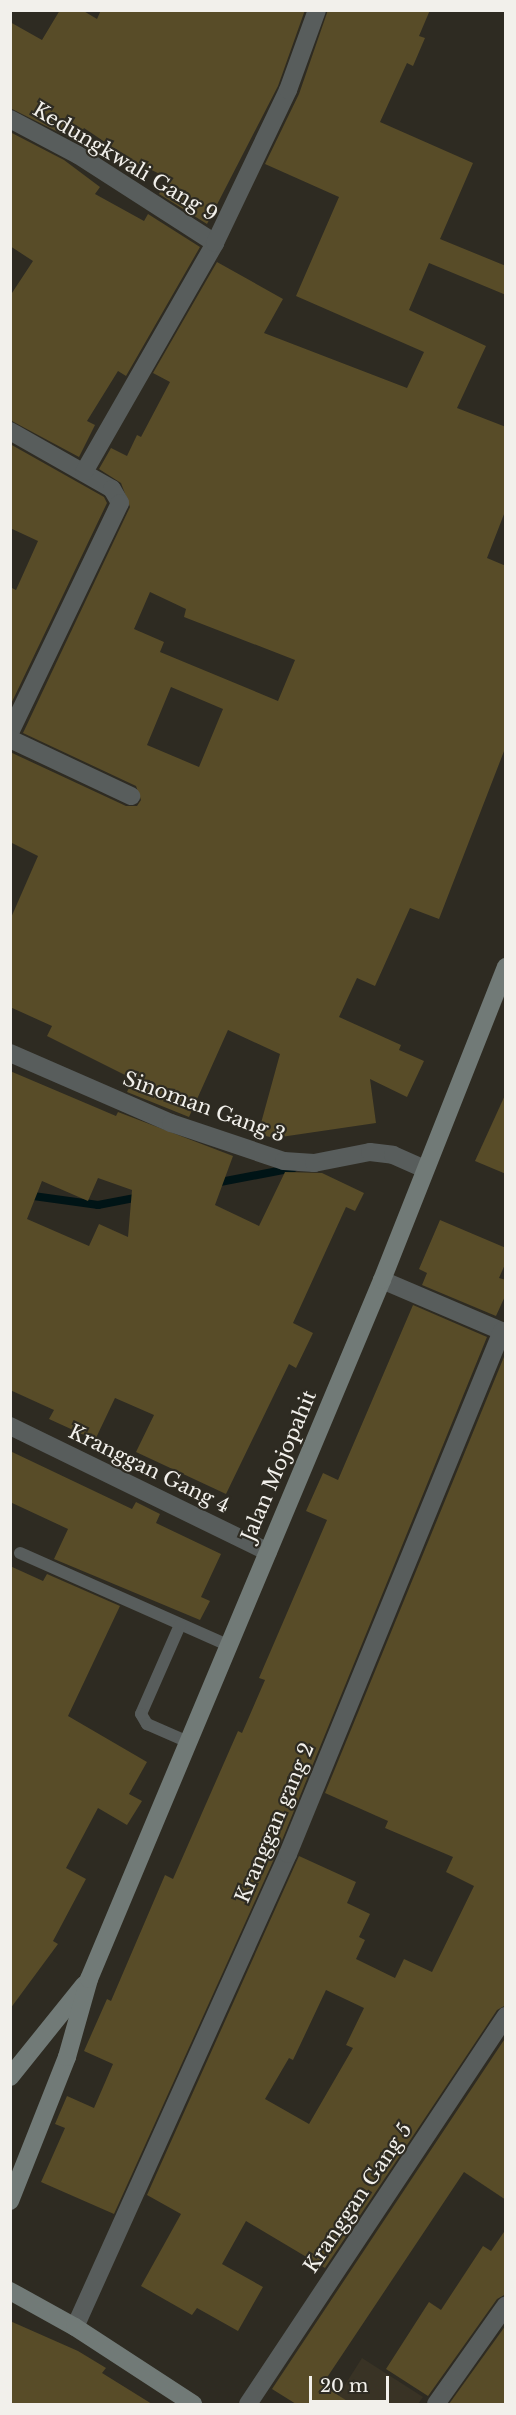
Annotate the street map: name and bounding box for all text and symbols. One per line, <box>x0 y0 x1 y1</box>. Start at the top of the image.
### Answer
street label: Kedungkwali Gang 9 <box>28 97 222 227</box>
street label: Sinoman Gang 3 <box>120 1066 288 1148</box>
street label: Jalan Mojopahit <box>236 1387 322 1545</box>
street label: Kranggan Gang 4 <box>65 1420 233 1518</box>
street label: Kranggan gang 2 <box>230 1739 320 1907</box>
street label: Kranggan Gang 5 <box>299 2118 417 2278</box>
scale bar <box>312 2364 392 2402</box>
text: 20 m <box>320 2375 368 2397</box>

